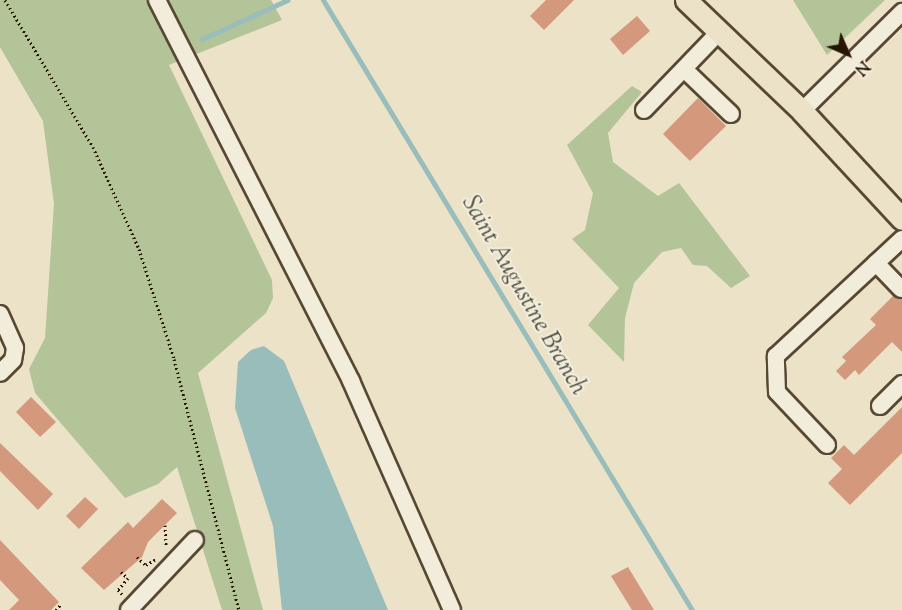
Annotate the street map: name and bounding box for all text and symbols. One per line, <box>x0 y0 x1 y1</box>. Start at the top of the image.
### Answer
north arrow <box>818 24 878 84</box>
text: N <box>848 54 874 80</box>
water label: Saint Augustine Branch <box>454 191 592 401</box>

